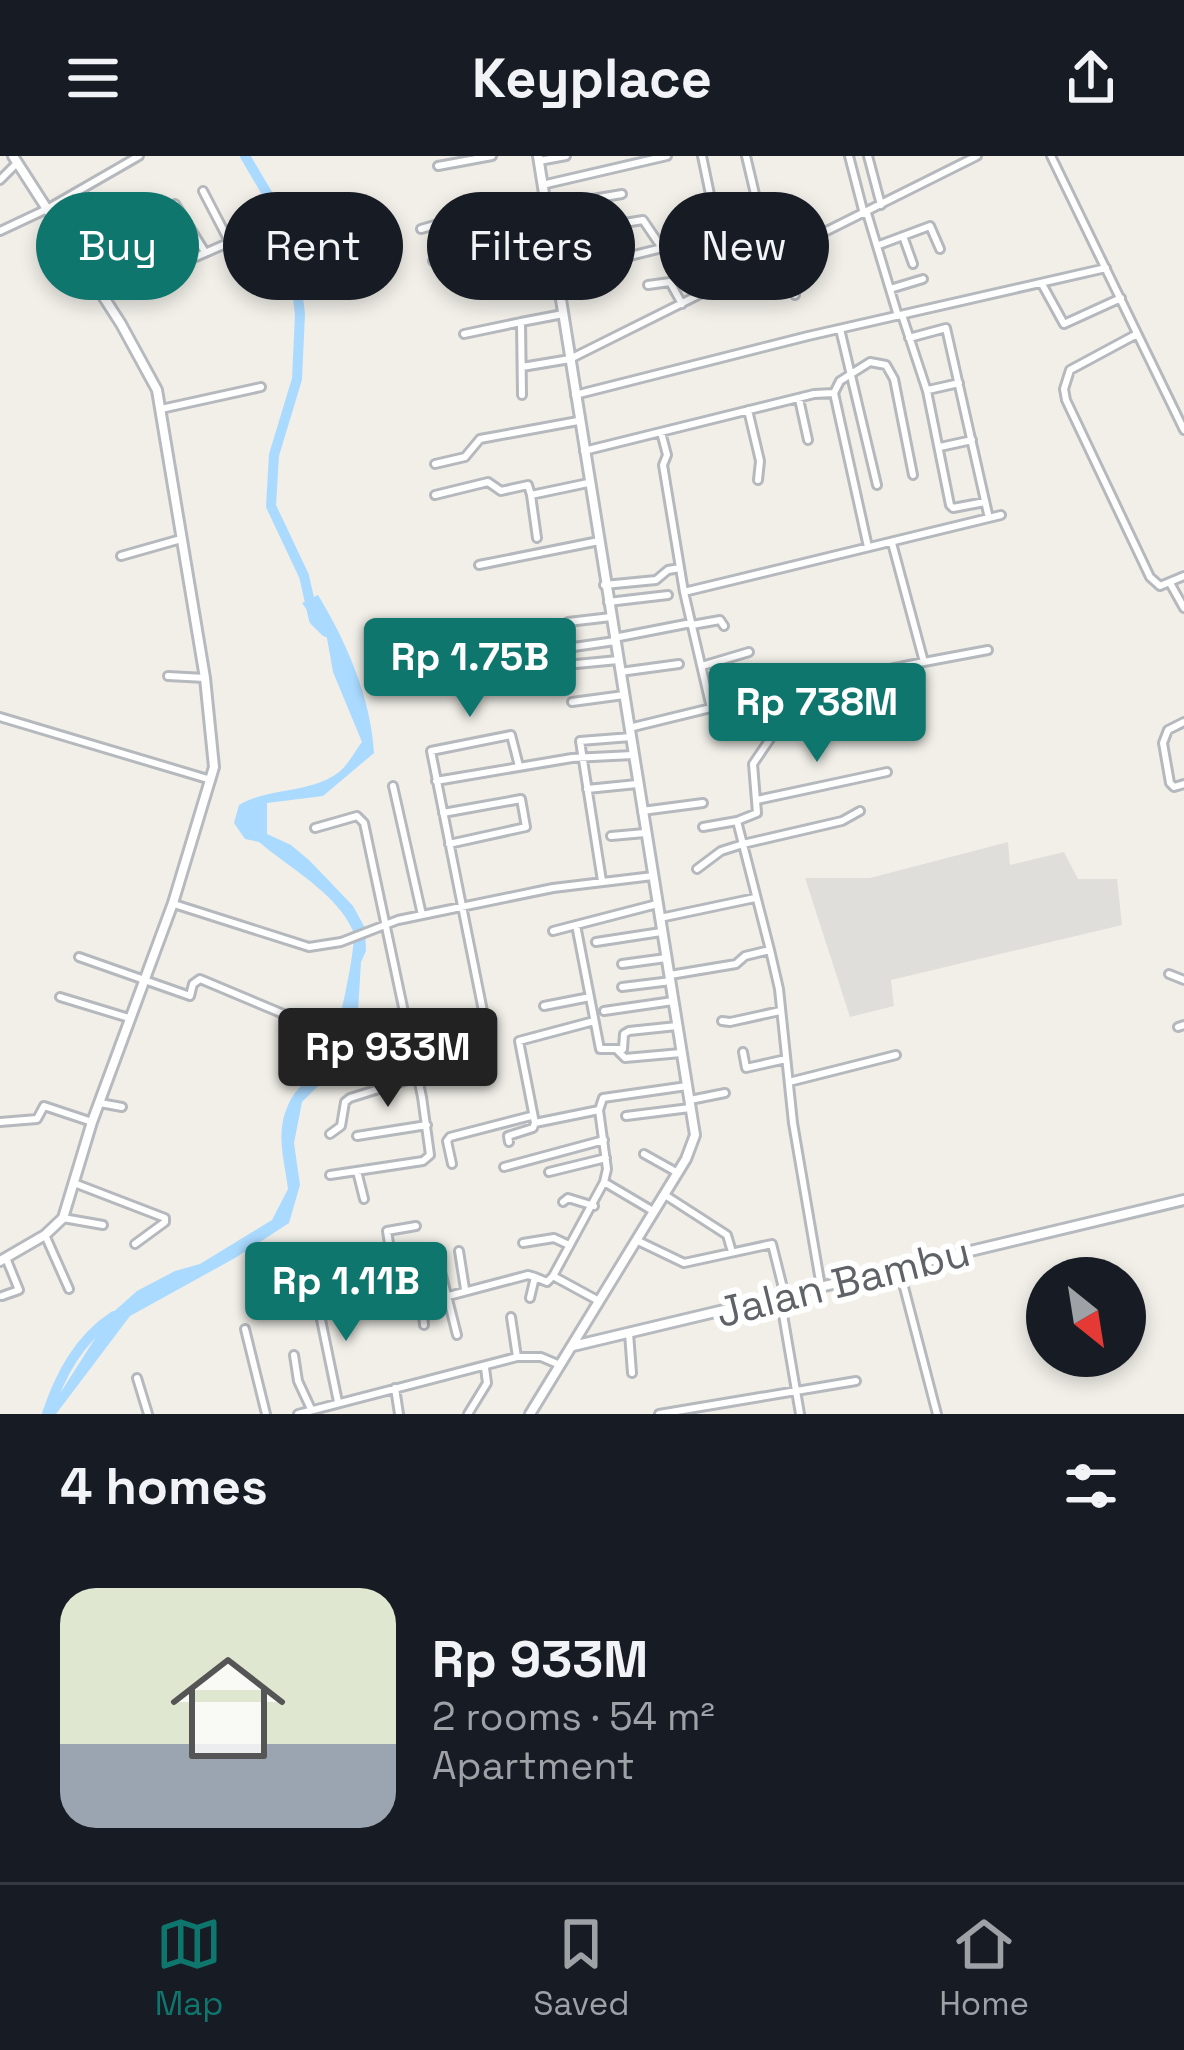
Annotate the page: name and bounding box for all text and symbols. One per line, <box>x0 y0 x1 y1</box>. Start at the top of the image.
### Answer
text: Keyplace <box>472 44 712 113</box>
icon: menu <box>60 45 126 111</box>
icon: share <box>1058 45 1124 111</box>
chip: Buy <box>36 192 199 300</box>
chip: Rent <box>223 192 403 300</box>
chip: Filters <box>427 192 635 300</box>
chip: New <box>659 192 829 300</box>
pin: Rp 1.75B <box>346 618 594 720</box>
text: Rp 1.75B <box>391 632 549 681</box>
pin: Rp 738M <box>706 663 928 765</box>
text: Rp 738M <box>736 677 898 726</box>
pin: Rp 933M <box>277 1008 499 1110</box>
text: Rp 933M <box>305 1022 471 1071</box>
street label: Jalan Bambu <box>711 1225 975 1339</box>
pin: Rp 1.11B <box>222 1242 470 1344</box>
text: Rp 1.11B <box>272 1256 420 1305</box>
north arrow <box>1026 1257 1146 1377</box>
map controls <box>1026 1257 1146 1377</box>
icon: filters <box>1058 1453 1124 1519</box>
text: 4 homes <box>60 1454 268 1519</box>
text: Rp 933M <box>432 1627 648 1692</box>
icon: home <box>156 1636 300 1780</box>
text: 2 rooms · 54 m² <box>432 1692 715 1741</box>
text: Apartment <box>432 1741 635 1790</box>
tab: Map <box>155 1911 224 2025</box>
tab: Saved <box>533 1911 630 2025</box>
tab: Home <box>939 1911 1029 2025</box>

